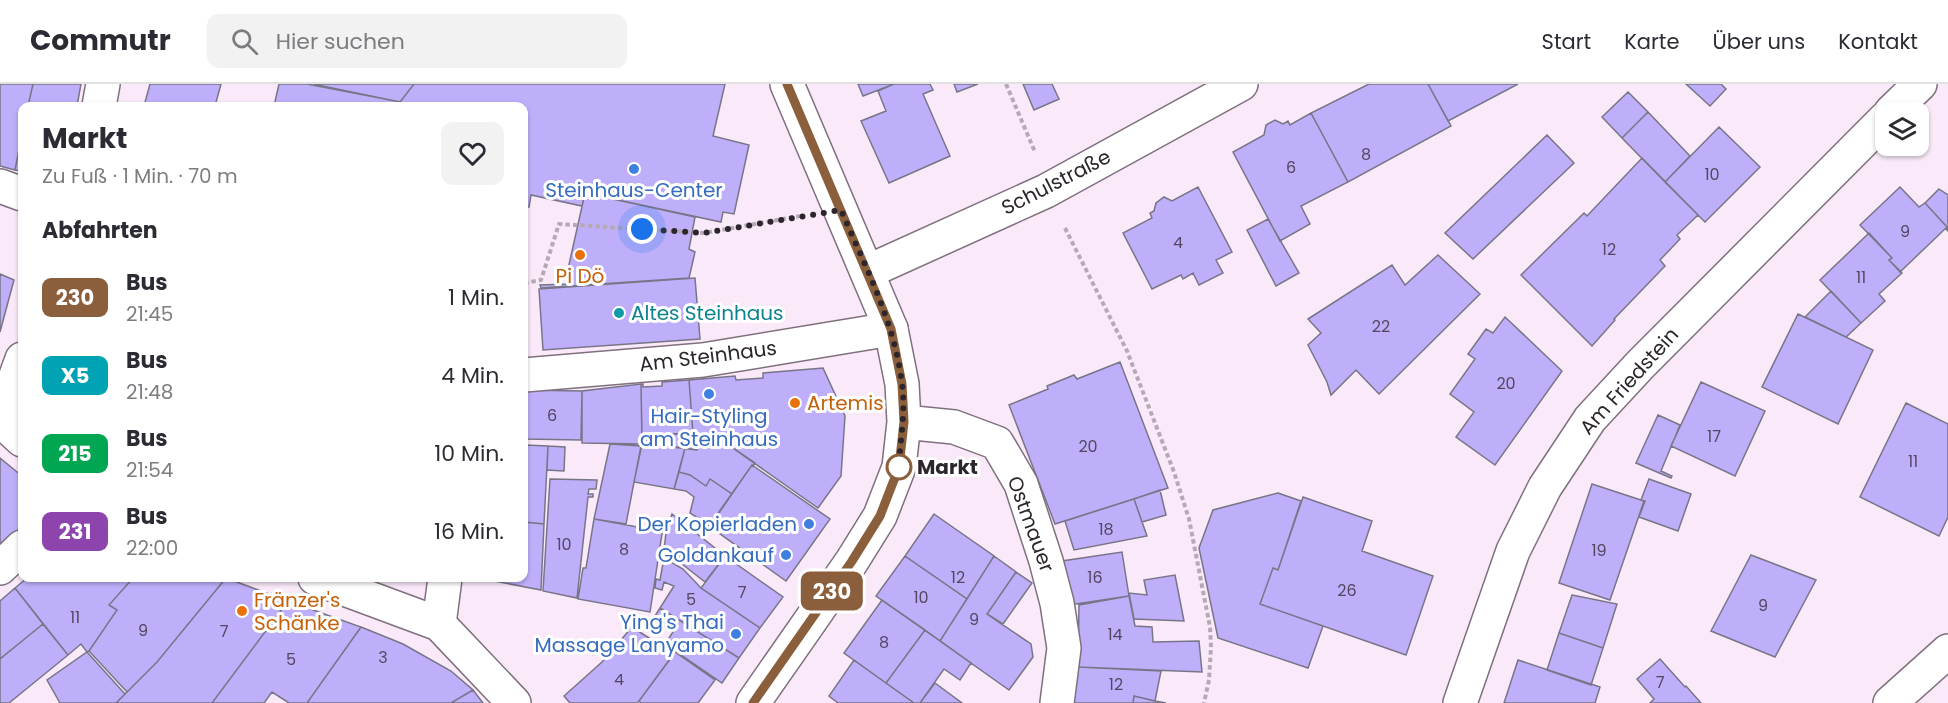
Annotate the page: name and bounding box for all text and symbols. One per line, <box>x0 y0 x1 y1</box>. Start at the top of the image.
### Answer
search box <box>207 14 627 68</box>
text: Commutr <box>30 21 171 60</box>
icon: search <box>228 25 261 58</box>
text: Hier suchen <box>276 26 405 57</box>
text: Start <box>1542 27 1591 56</box>
text: Karte <box>1624 27 1680 56</box>
text: Über uns <box>1713 27 1805 56</box>
text: Kontakt <box>1838 27 1918 56</box>
map controls <box>1875 102 1929 156</box>
button: layers <box>1875 102 1929 156</box>
text: Markt <box>42 119 127 158</box>
button: heart <box>441 122 504 185</box>
street label: Schulstraße <box>997 142 1115 222</box>
house number: 8 <box>1361 143 1371 166</box>
house number: 6 <box>1286 156 1296 179</box>
text: Zu Fuß · 1 Min. · 70 m <box>42 162 238 190</box>
marker: Steinhaus-Center <box>627 162 641 176</box>
house number: 10 <box>1704 163 1720 186</box>
place label: Steinhaus-Center <box>545 176 723 204</box>
your location <box>627 214 657 244</box>
text: Abfahrten <box>42 215 158 246</box>
house number: 9 <box>1900 220 1910 243</box>
house number: 4 <box>1173 231 1183 254</box>
house number: 12 <box>1602 238 1616 261</box>
marker: Pi Dö <box>573 248 587 262</box>
place label: Pi Dö <box>556 262 604 290</box>
house number: 11 <box>1856 266 1866 289</box>
text: Bus <box>126 267 168 298</box>
text: 1 Min. <box>448 282 504 313</box>
text: 230 <box>56 283 94 312</box>
place label: Altes Steinhaus <box>631 299 784 327</box>
text: 21:45 <box>126 300 173 328</box>
marker: Altes Steinhaus <box>612 306 626 320</box>
house number: 22 <box>1372 315 1390 338</box>
street label: Am Friedstein <box>1573 321 1685 441</box>
street label: Am Steinhaus <box>638 334 778 378</box>
text: Bus <box>126 345 168 376</box>
text: 4 Min. <box>441 360 504 391</box>
text: X5 <box>61 361 89 390</box>
house number: 20 <box>1496 372 1516 395</box>
text: 21:48 <box>126 378 173 406</box>
marker: Hair-Styling am Steinhaus <box>702 387 716 401</box>
place label: Artemis <box>807 389 884 417</box>
marker: Artemis <box>788 396 802 410</box>
place label: Hair-Styling am Steinhaus <box>640 402 778 453</box>
house number: 6 <box>547 404 557 427</box>
text: Bus <box>126 423 168 454</box>
house number: 17 <box>1707 425 1721 448</box>
house number: 20 <box>1078 435 1098 458</box>
text: 10 Min. <box>434 438 504 469</box>
text: 215 <box>58 439 92 468</box>
house number: 11 <box>1908 450 1918 473</box>
place label: Markt <box>917 453 978 481</box>
marker: Markt <box>886 454 912 480</box>
text: 21:54 <box>126 456 173 484</box>
street label: Ostmauer <box>1001 472 1061 576</box>
text: Bus <box>126 501 168 532</box>
place label: Der Kopierladen <box>637 510 797 538</box>
text: 16 Min. <box>434 516 504 547</box>
text: 231 <box>59 517 91 546</box>
marker: Der Kopierladen <box>802 517 816 531</box>
house number: 18 <box>1098 518 1114 541</box>
house number: 10 <box>556 533 572 556</box>
text: 22:00 <box>126 534 178 562</box>
house number: 8 <box>619 538 629 561</box>
house number: 19 <box>1591 539 1607 562</box>
place label: Goldankauf <box>658 541 774 569</box>
marker: Goldankauf <box>779 548 793 562</box>
house number: 12 <box>951 566 965 589</box>
house number: 16 <box>1087 566 1103 589</box>
line badge: 230 <box>798 572 866 610</box>
text: 230 <box>813 577 851 606</box>
house number: 26 <box>1337 579 1357 602</box>
house number: 7 <box>738 581 747 604</box>
place label: Fränzer's Schänke <box>254 586 340 637</box>
house number: 10 <box>913 586 929 609</box>
house number: 5 <box>686 588 696 611</box>
house number: 9 <box>1758 594 1768 617</box>
marker: Fränzer's Schänke <box>235 604 249 618</box>
house number: 11 <box>70 606 80 629</box>
place label: Ying's Thai Massage Lanyamo <box>534 608 724 659</box>
house number: 9 <box>969 608 979 631</box>
house number: 9 <box>138 619 148 642</box>
house number: 7 <box>220 620 229 643</box>
house number: 14 <box>1107 623 1123 646</box>
marker: Ying's Thai Massage Lanyamo <box>729 627 743 641</box>
house number: 8 <box>879 631 889 654</box>
house number: 3 <box>378 646 388 669</box>
house number: 5 <box>286 648 296 671</box>
house number: 4 <box>614 668 624 691</box>
house number: 7 <box>1656 671 1665 694</box>
house number: 12 <box>1109 673 1123 696</box>

